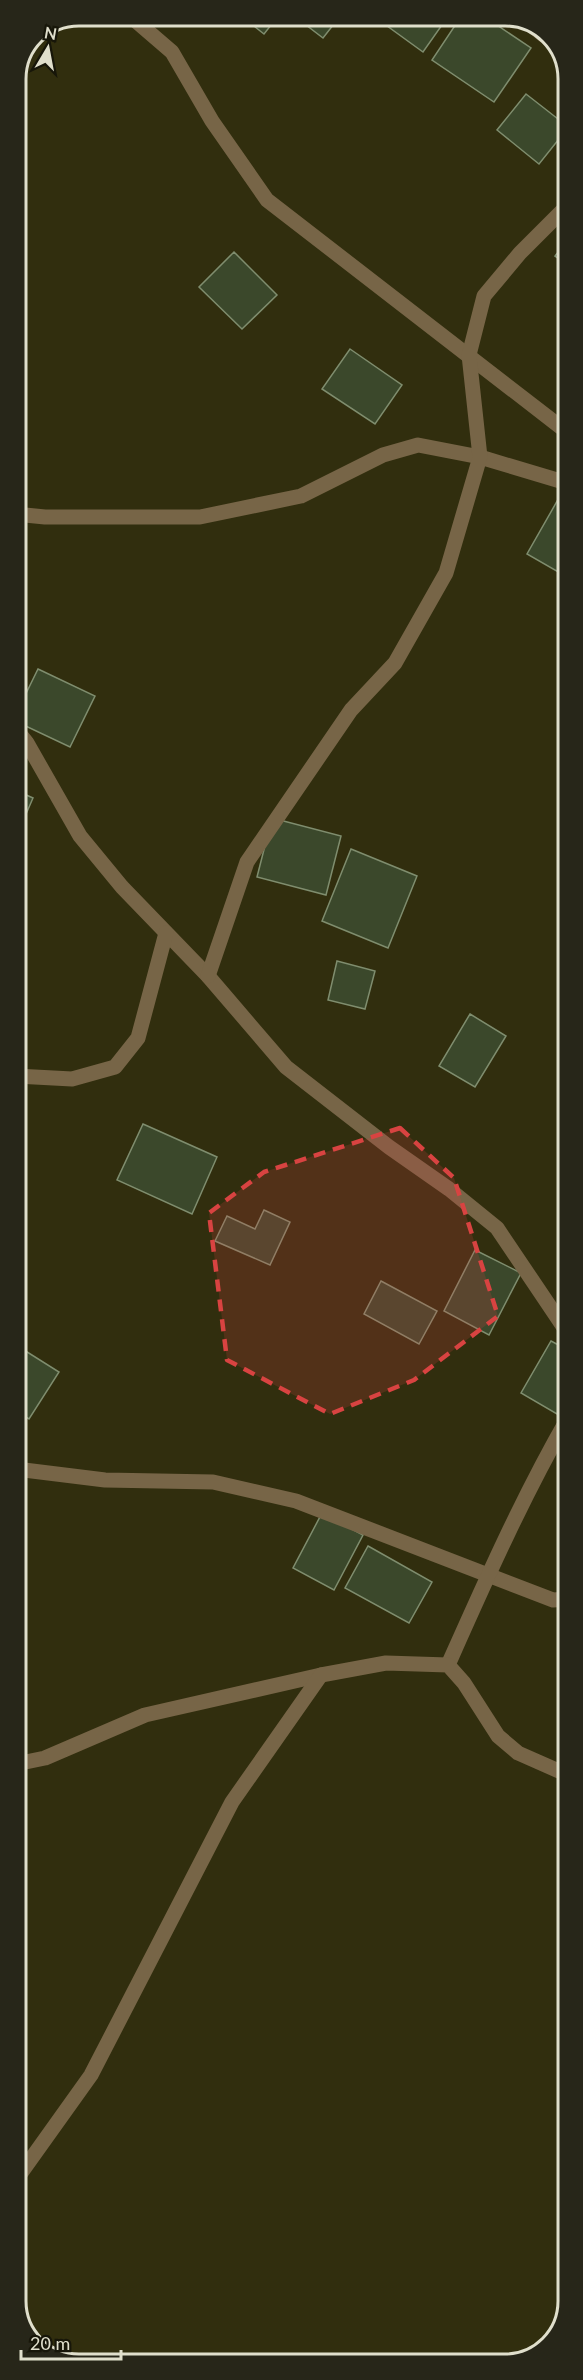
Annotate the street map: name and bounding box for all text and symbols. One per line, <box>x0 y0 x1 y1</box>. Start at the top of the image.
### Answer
north arrow <box>18 18 78 78</box>
text: N <box>43 22 58 43</box>
scale bar <box>21 2323 122 2361</box>
text: 20 m <box>30 2332 70 2354</box>

